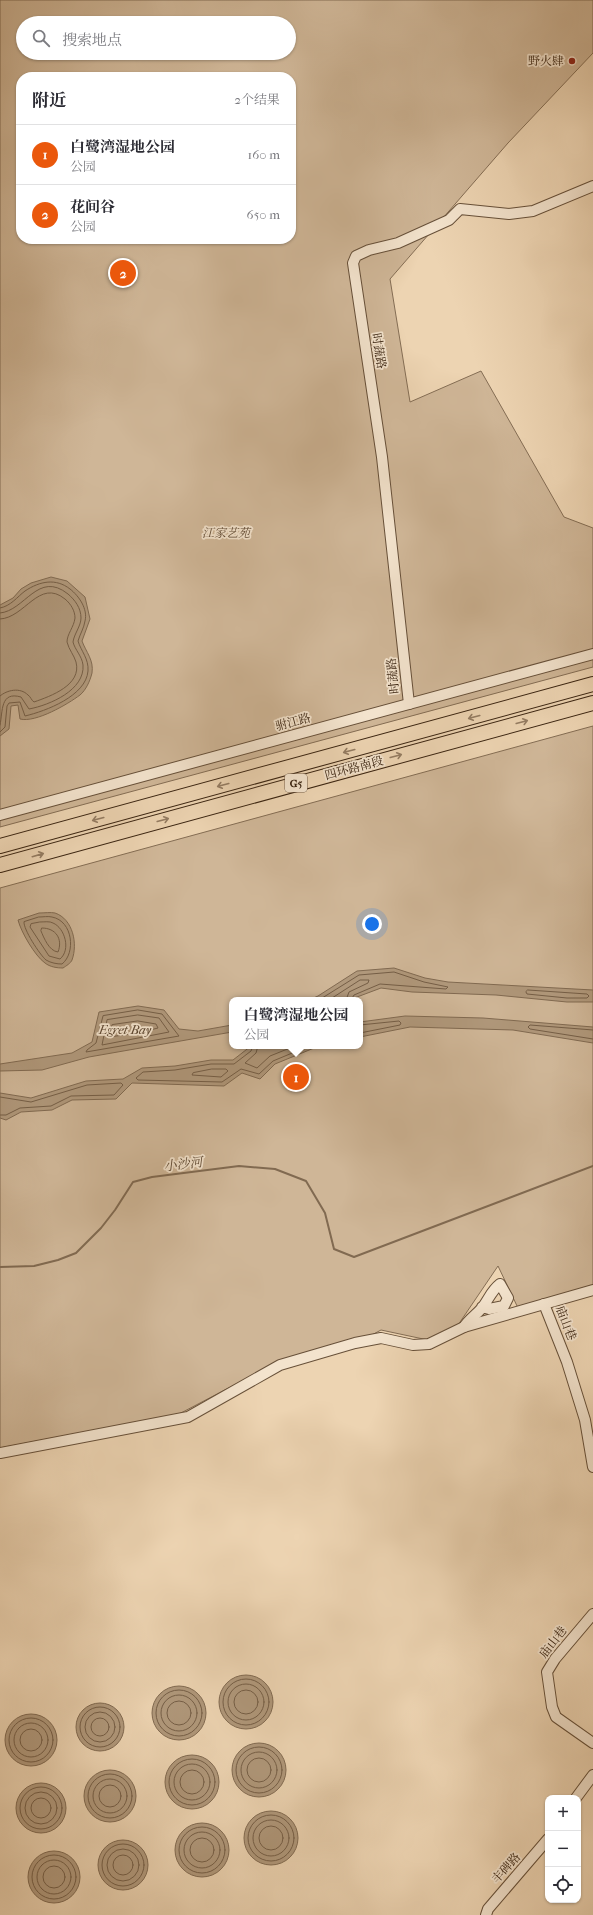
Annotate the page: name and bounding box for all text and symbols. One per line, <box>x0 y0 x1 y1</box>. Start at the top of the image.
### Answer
search box <box>16 16 296 60</box>
icon: search <box>30 27 52 49</box>
text: 搜索地点 <box>62 31 122 49</box>
place label: 野火肆 <box>528 54 564 68</box>
marker: 野火肆 <box>567 56 577 66</box>
text: 附近 <box>32 90 66 110</box>
text: 2个结果 <box>234 92 280 107</box>
text: 白鹭湾湿地公园 <box>70 138 175 156</box>
text: 1 <box>43 147 47 162</box>
text: 160 m <box>248 147 280 162</box>
text: 公园 <box>70 159 96 174</box>
text: 花间谷 <box>70 198 115 216</box>
text: 2 <box>42 207 48 222</box>
text: 650 m <box>247 207 280 222</box>
text: 公园 <box>70 219 96 234</box>
pin: 2 <box>110 258 136 288</box>
street label: 时蔬路 <box>369 332 389 370</box>
park label: 江家艺苑 <box>202 526 252 540</box>
street label: 时蔬路 <box>384 657 402 695</box>
street label: 驸江路 <box>274 711 312 733</box>
one-way arrow <box>468 714 481 721</box>
one-way arrow <box>515 718 528 726</box>
one-way arrow <box>343 748 356 756</box>
one-way arrow <box>390 752 403 759</box>
street label: 四环路南段 <box>323 753 385 783</box>
road number: G5 <box>285 774 307 792</box>
one-way arrow <box>217 782 230 789</box>
one-way arrow <box>92 816 105 823</box>
one-way arrow <box>156 816 169 823</box>
one-way arrow <box>31 850 44 858</box>
your location <box>362 914 382 934</box>
popup <box>229 997 363 1049</box>
text: 白鹭湾湿地公园 <box>243 1006 349 1024</box>
water label: Egret Bay <box>98 1022 152 1037</box>
text: 公园 <box>243 1027 270 1042</box>
pin: 1 <box>283 1062 309 1092</box>
water label: 小沙河 <box>163 1154 205 1174</box>
street label: 庙山巷 <box>553 1304 579 1342</box>
street label: 庙山巷 <box>536 1624 570 1660</box>
map controls <box>545 1795 581 1903</box>
button: + <box>545 1795 581 1831</box>
button: − <box>545 1831 581 1867</box>
street label: 丰碑路 <box>489 1850 523 1886</box>
button: locate <box>545 1867 581 1903</box>

